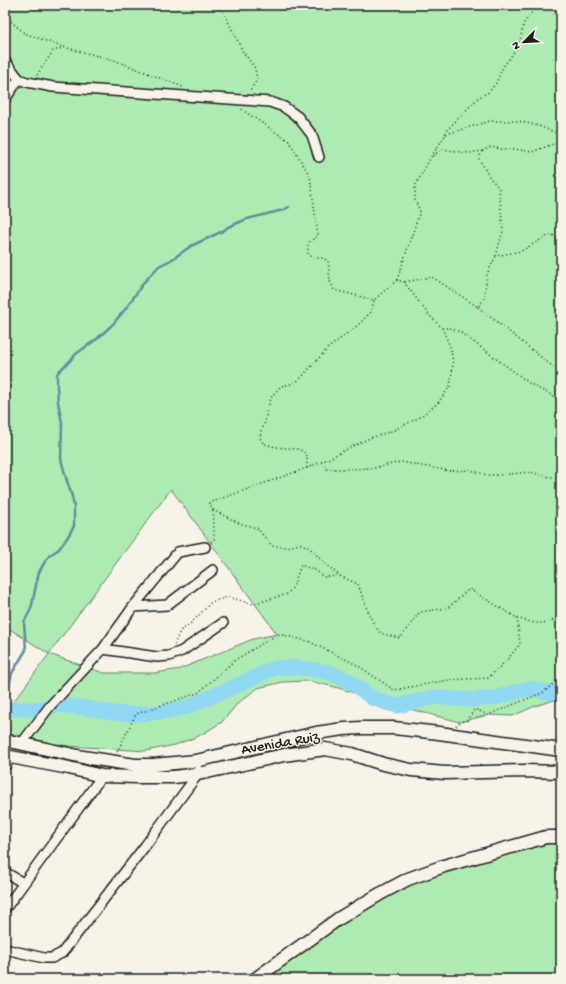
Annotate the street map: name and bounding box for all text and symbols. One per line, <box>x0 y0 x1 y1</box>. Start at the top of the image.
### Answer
north arrow <box>504 22 544 62</box>
text: N <box>510 40 524 51</box>
street label: Avenida Ruiz <box>240 728 321 760</box>

